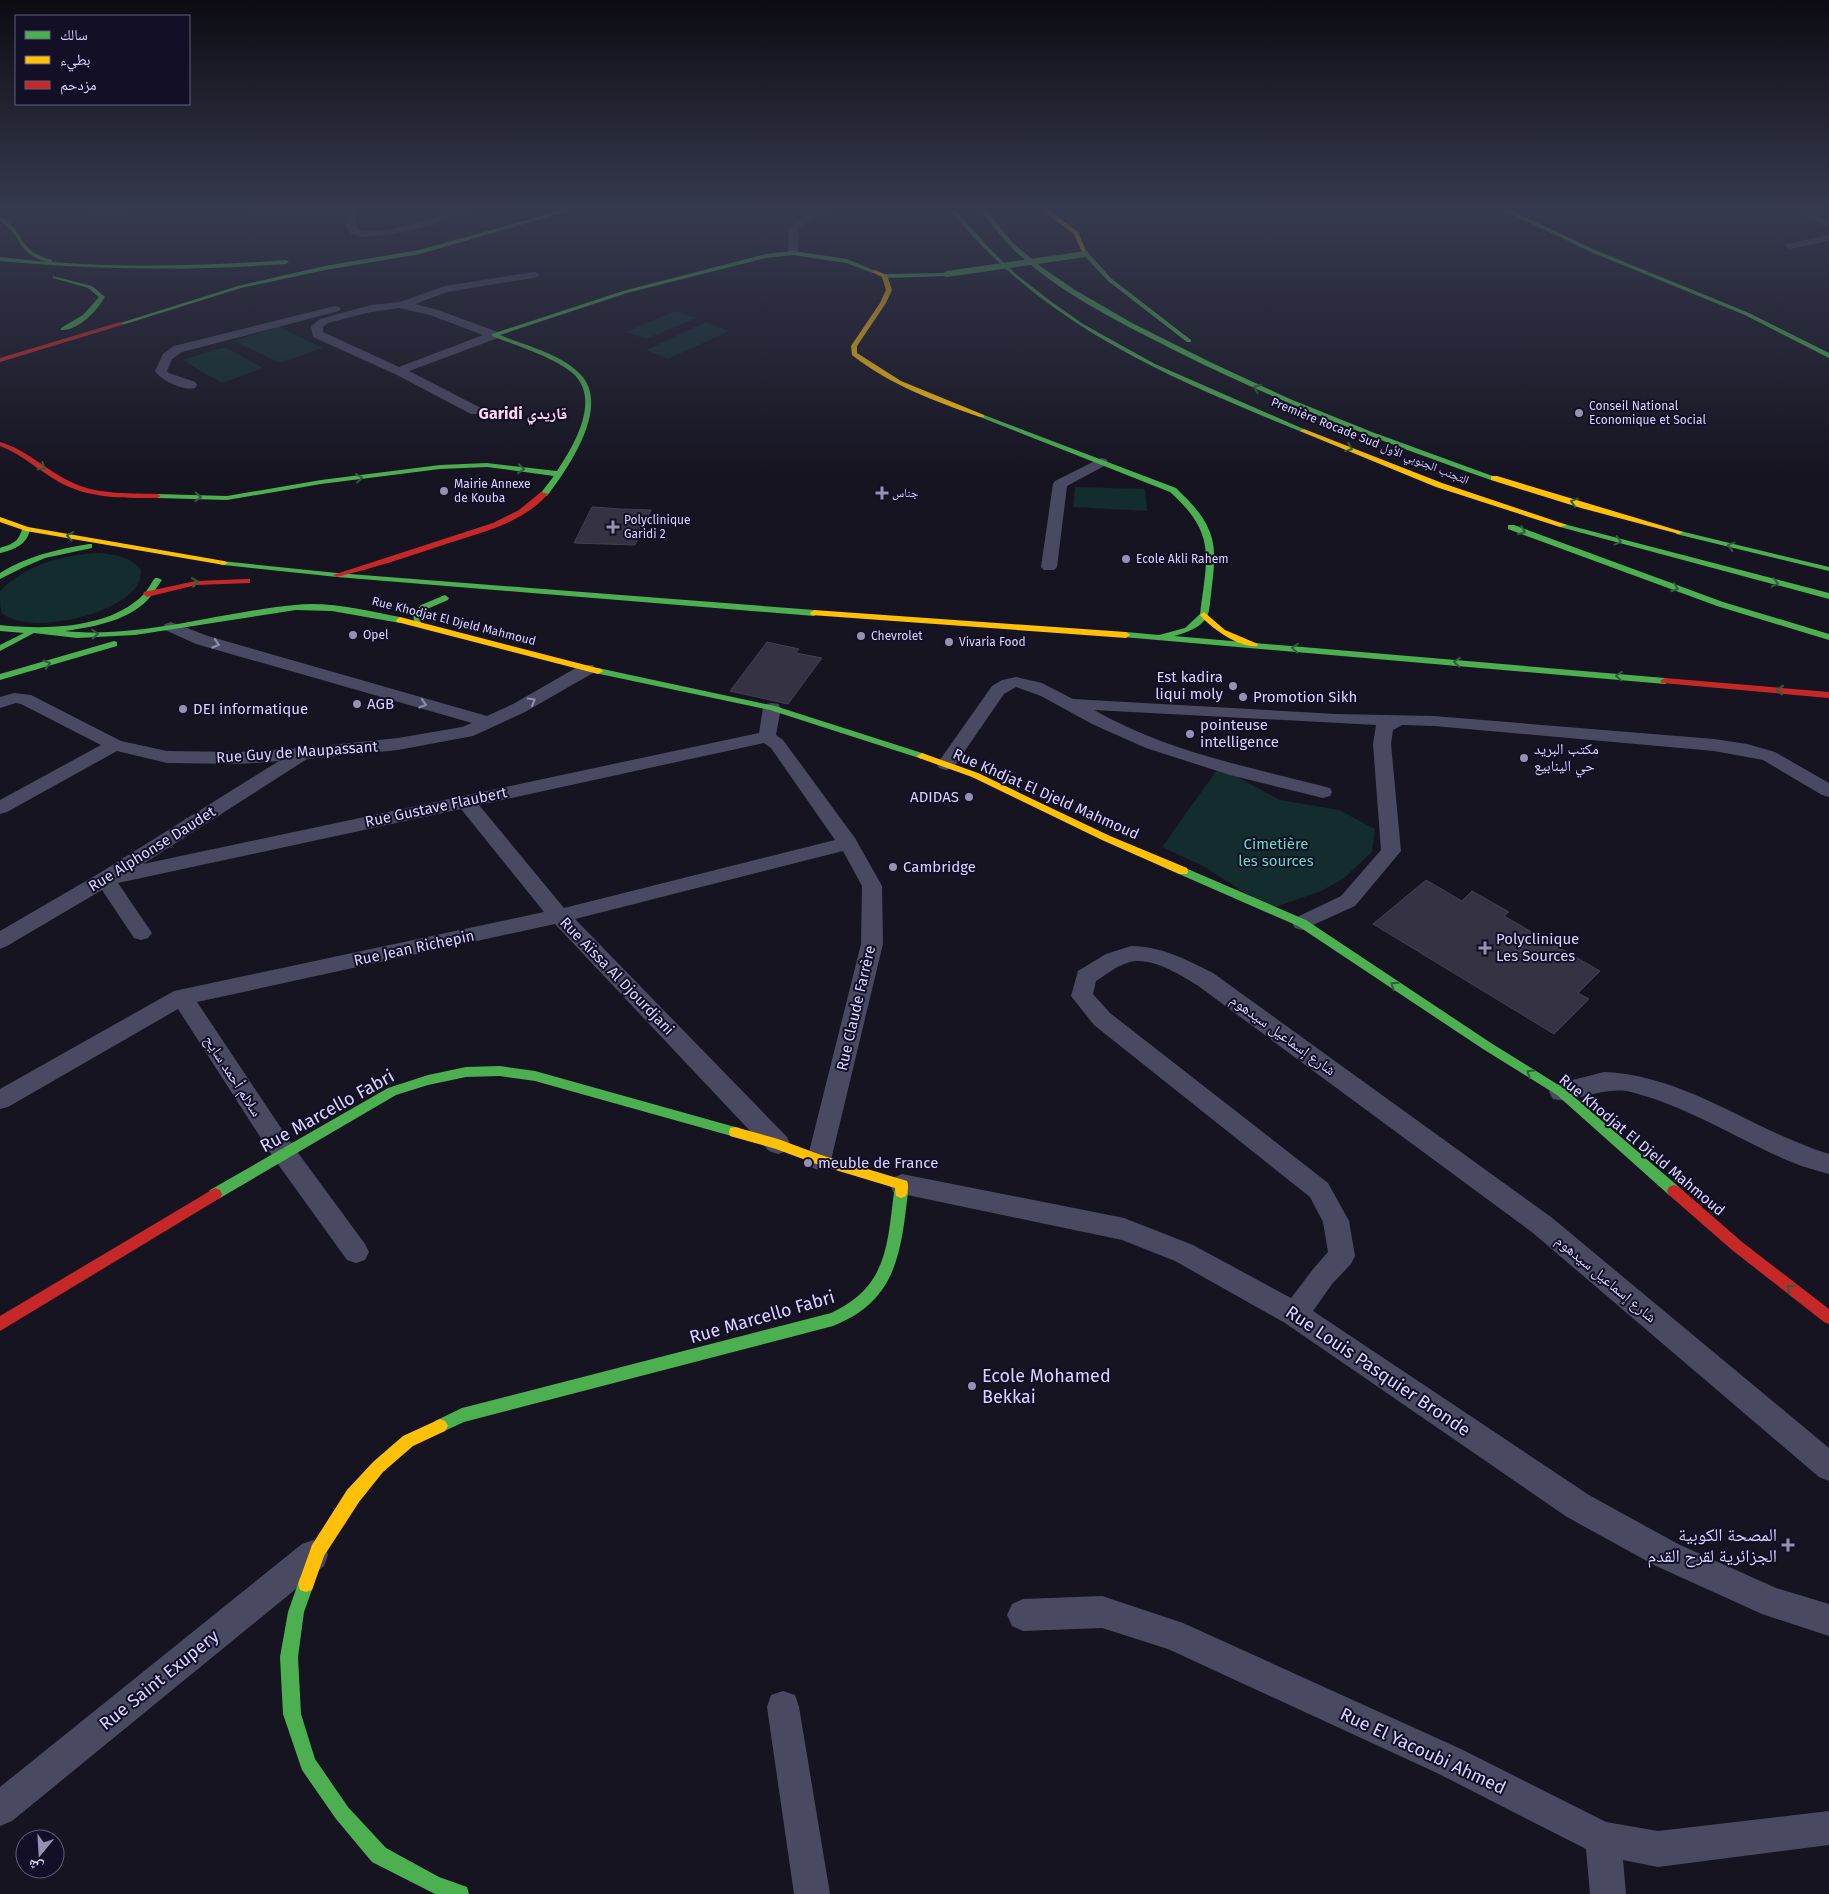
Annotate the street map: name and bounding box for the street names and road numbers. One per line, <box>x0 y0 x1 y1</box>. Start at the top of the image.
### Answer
street label: Première Rocade Sud التجنب الجنوبي الأول <box>1268 395 1471 490</box>
street label: Rue Khodjat El Djeld Mahmoud <box>371 594 537 648</box>
street label: Rue Guy de Maupassant <box>216 737 379 767</box>
street label: Rue Khdjat El Djeld Mahmoud <box>950 745 1142 843</box>
street label: Rue Gustave Flaubert <box>363 783 509 831</box>
street label: Rue Alphonse Daudet <box>85 802 219 895</box>
street label: Rue Aïssa Al Djourdjani <box>556 913 678 1039</box>
street label: Rue Jean Richepin <box>352 926 476 970</box>
street label: Rue Claude Farrère <box>833 944 879 1072</box>
street label: شارع إسماعيل سيدهوم <box>1226 991 1339 1080</box>
street label: سلالم أحمد سايح <box>199 1032 266 1121</box>
street label: Rue Marcello Fabri <box>256 1065 398 1157</box>
street label: Rue Khodjat El Djeld Mahmoud <box>1556 1070 1728 1220</box>
street label: شارع إسماعيل سيدهوم <box>1551 1232 1660 1327</box>
street label: Rue Marcello Fabri <box>687 1286 837 1348</box>
street label: Rue Louis Pasquier Bronde <box>1281 1301 1475 1441</box>
street label: Rue Saint Exupery <box>95 1625 223 1735</box>
street label: Rue El Yacoubi Ahmed <box>1337 1703 1509 1799</box>

